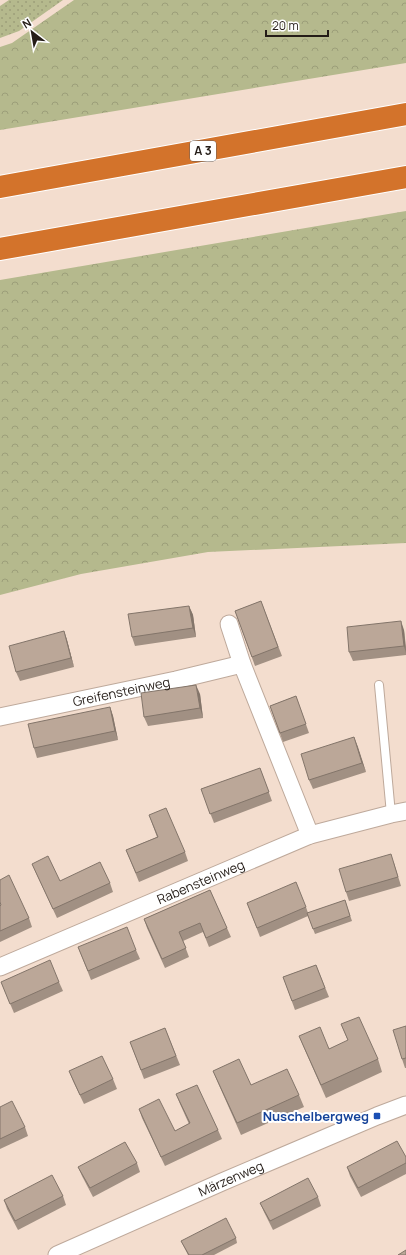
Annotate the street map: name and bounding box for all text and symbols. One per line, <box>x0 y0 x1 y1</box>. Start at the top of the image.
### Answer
north arrow <box>12 12 52 52</box>
scale bar <box>266 12 328 38</box>
text: N <box>19 14 34 31</box>
text: 20 m <box>272 17 299 34</box>
road number: A 3 <box>190 141 216 161</box>
street label: Greifensteinweg <box>71 672 172 710</box>
street label: Rabensteinweg <box>154 855 247 908</box>
place label: Nuschelbergweg <box>263 1107 369 1125</box>
marker: Nuschelbergweg <box>372 1111 382 1121</box>
street label: Märzenweg <box>195 1156 266 1200</box>

